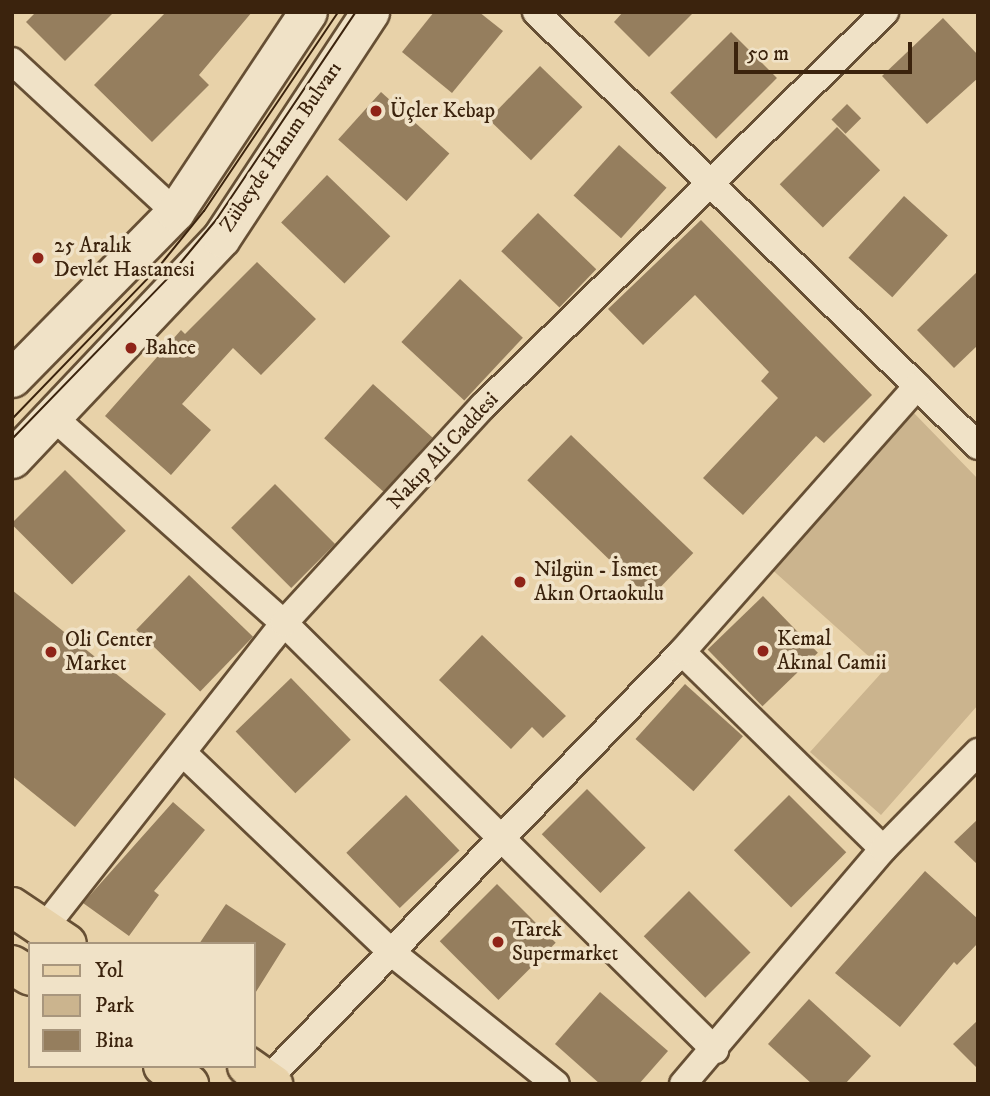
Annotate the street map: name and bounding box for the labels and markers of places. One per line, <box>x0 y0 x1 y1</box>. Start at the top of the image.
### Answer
place label: Üçler Kebap <box>390 98 495 124</box>
marker: Üçler Kebap <box>368 103 384 119</box>
place label: 25 Aralık Devlet Hastanesi <box>54 233 195 283</box>
marker: 25 Aralık Devlet Hastanesi <box>28 248 48 268</box>
place label: Bahce <box>145 335 196 361</box>
marker: Bahce <box>123 340 139 356</box>
place label: Nilgün - İsmet Akın Ortaokulu <box>534 557 664 607</box>
marker: Nilgün - İsmet Akın Ortaokulu <box>512 574 528 590</box>
place label: Kemal Akınal Camii <box>777 626 886 676</box>
place label: Oli Center Market <box>65 627 153 677</box>
marker: Kemal Akınal Camii <box>755 643 771 659</box>
marker: Oli Center Market <box>43 644 59 660</box>
place label: Tarek Supermarket <box>512 917 618 967</box>
marker: Tarek Supermarket <box>490 934 506 950</box>

